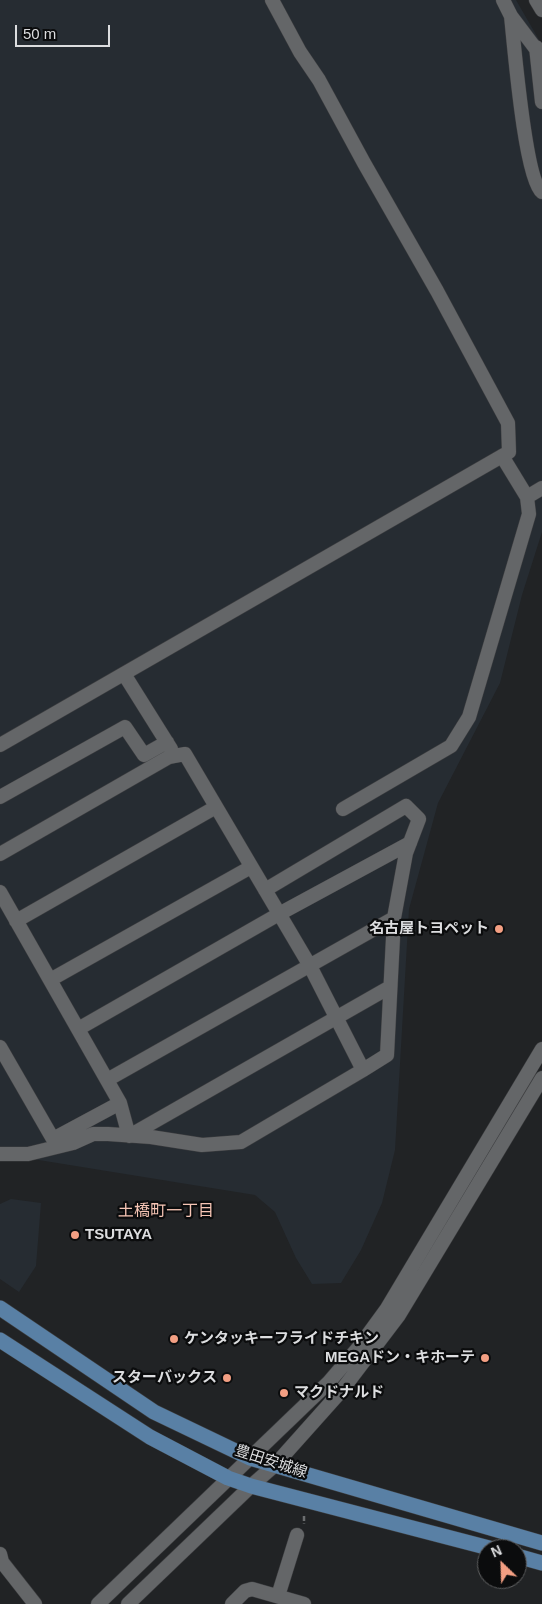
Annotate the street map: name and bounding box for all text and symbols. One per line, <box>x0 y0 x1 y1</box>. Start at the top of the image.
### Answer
scale bar <box>18 15 112 47</box>
text: 50 m <box>23 25 56 42</box>
place label: 名古屋トヨペット <box>369 920 489 938</box>
marker: 名古屋トヨペット <box>493 923 505 935</box>
district label: 土橋町一丁目 <box>118 1202 214 1222</box>
place label: TSUTAYA <box>85 1226 152 1244</box>
marker: TSUTAYA <box>69 1229 81 1241</box>
place label: ケンタッキーフライドチキン <box>184 1330 379 1348</box>
marker: ケンタッキーフライドチキン <box>168 1333 180 1345</box>
place label: MEGAドン・キホーテ <box>325 1349 475 1367</box>
marker: MEGAドン・キホーテ <box>479 1352 491 1364</box>
place label: スターバックス <box>112 1369 217 1387</box>
marker: スターバックス <box>221 1372 233 1384</box>
place label: マクドナルド <box>294 1384 384 1402</box>
marker: マクドナルド <box>278 1387 290 1399</box>
street label: 豊田安城線 <box>233 1442 309 1482</box>
north arrow <box>477 1539 527 1589</box>
text: N <box>488 1542 504 1561</box>

